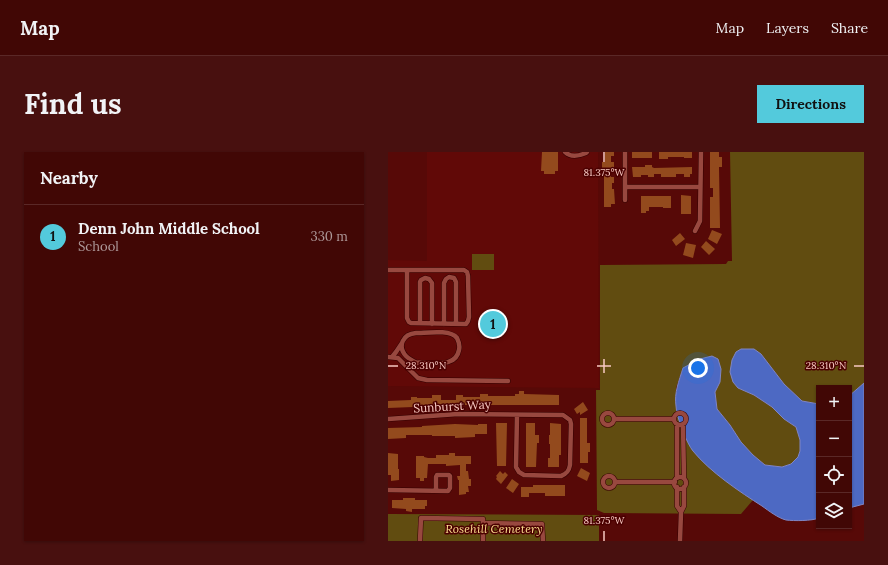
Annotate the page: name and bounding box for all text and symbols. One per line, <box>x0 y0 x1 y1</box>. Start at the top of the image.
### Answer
text: Map <box>20 16 60 40</box>
text: Map <box>716 19 744 37</box>
text: Layers <box>766 19 809 37</box>
text: Share <box>831 19 868 37</box>
button: Directions <box>757 85 864 123</box>
text: Find us <box>24 86 122 122</box>
text: 81.375°W <box>583 166 626 179</box>
text: Nearby <box>40 167 98 189</box>
text: Denn John Middle School <box>78 219 260 238</box>
text: 1 <box>50 228 56 245</box>
text: 330 m <box>310 228 348 245</box>
text: School <box>78 238 119 255</box>
pin: 1 <box>480 309 506 339</box>
your location <box>688 358 708 378</box>
text: 28.310°N <box>406 359 447 372</box>
text: 28.310°N <box>806 359 847 372</box>
map controls <box>816 385 852 529</box>
button: + <box>816 385 852 421</box>
street label: Sunburst Way <box>413 396 492 416</box>
button: − <box>816 421 852 457</box>
button: locate <box>816 457 852 493</box>
button: layers <box>816 493 852 529</box>
text: 81.375°W <box>583 514 626 527</box>
park label: Rosehill Cemetery <box>445 521 543 536</box>

